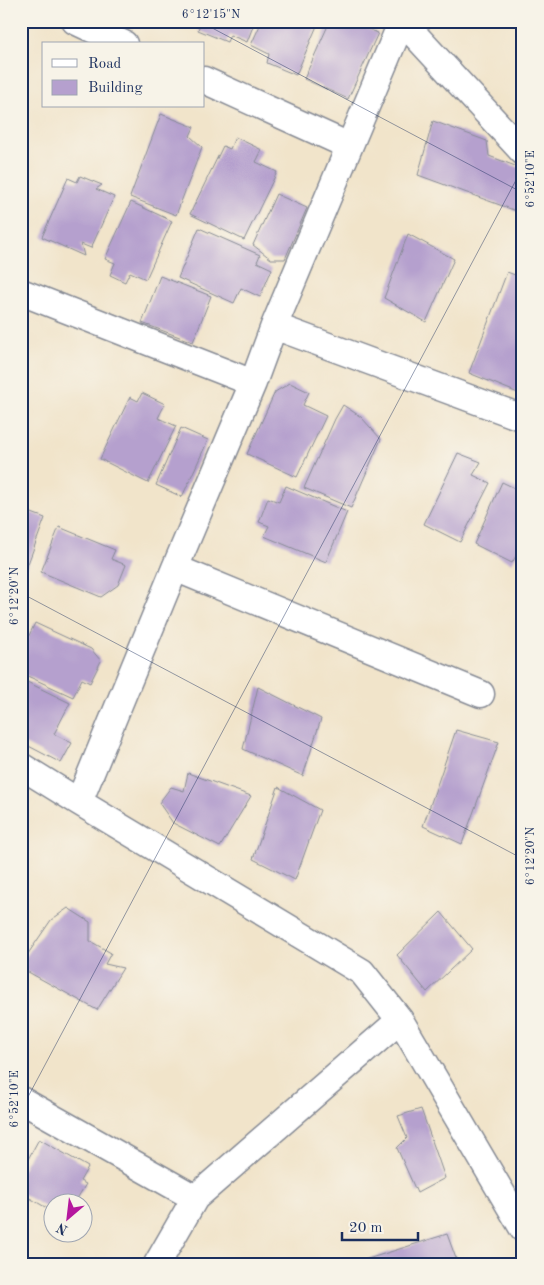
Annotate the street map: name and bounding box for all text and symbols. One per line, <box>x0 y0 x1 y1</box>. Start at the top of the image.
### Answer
text: 6°12'15"N <box>182 8 240 21</box>
legend <box>42 42 205 108</box>
text: Road <box>88 57 122 72</box>
text: Building <box>88 81 143 96</box>
text: 6°52'10"E <box>524 150 537 208</box>
text: 6°12'20"N <box>9 567 21 625</box>
text: 6°12'20"N <box>525 827 537 885</box>
text: 6°52'10"E <box>8 1070 21 1128</box>
north arrow <box>42 1192 92 1242</box>
scale bar <box>342 1210 418 1242</box>
text: N <box>54 1220 70 1237</box>
text: 20 m <box>349 1221 383 1236</box>

